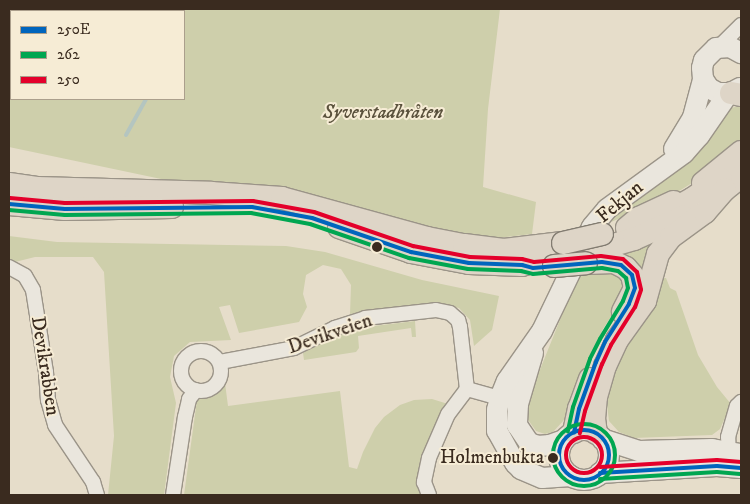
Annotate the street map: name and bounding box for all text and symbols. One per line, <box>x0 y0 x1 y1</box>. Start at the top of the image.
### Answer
legend <box>10 10 185 100</box>
text: 250E <box>57 20 90 39</box>
text: 262 <box>57 45 80 64</box>
text: 250 <box>57 70 80 89</box>
park label: Syverstadbråten <box>323 100 443 124</box>
street label: Fekjan <box>592 176 648 228</box>
unlabelled marker <box>372 242 382 252</box>
street label: Devikveien <box>285 308 375 360</box>
street label: Devikrabben <box>25 315 65 417</box>
place label: Holmenbukta <box>440 447 544 469</box>
marker: Holmenbukta <box>548 453 558 463</box>

